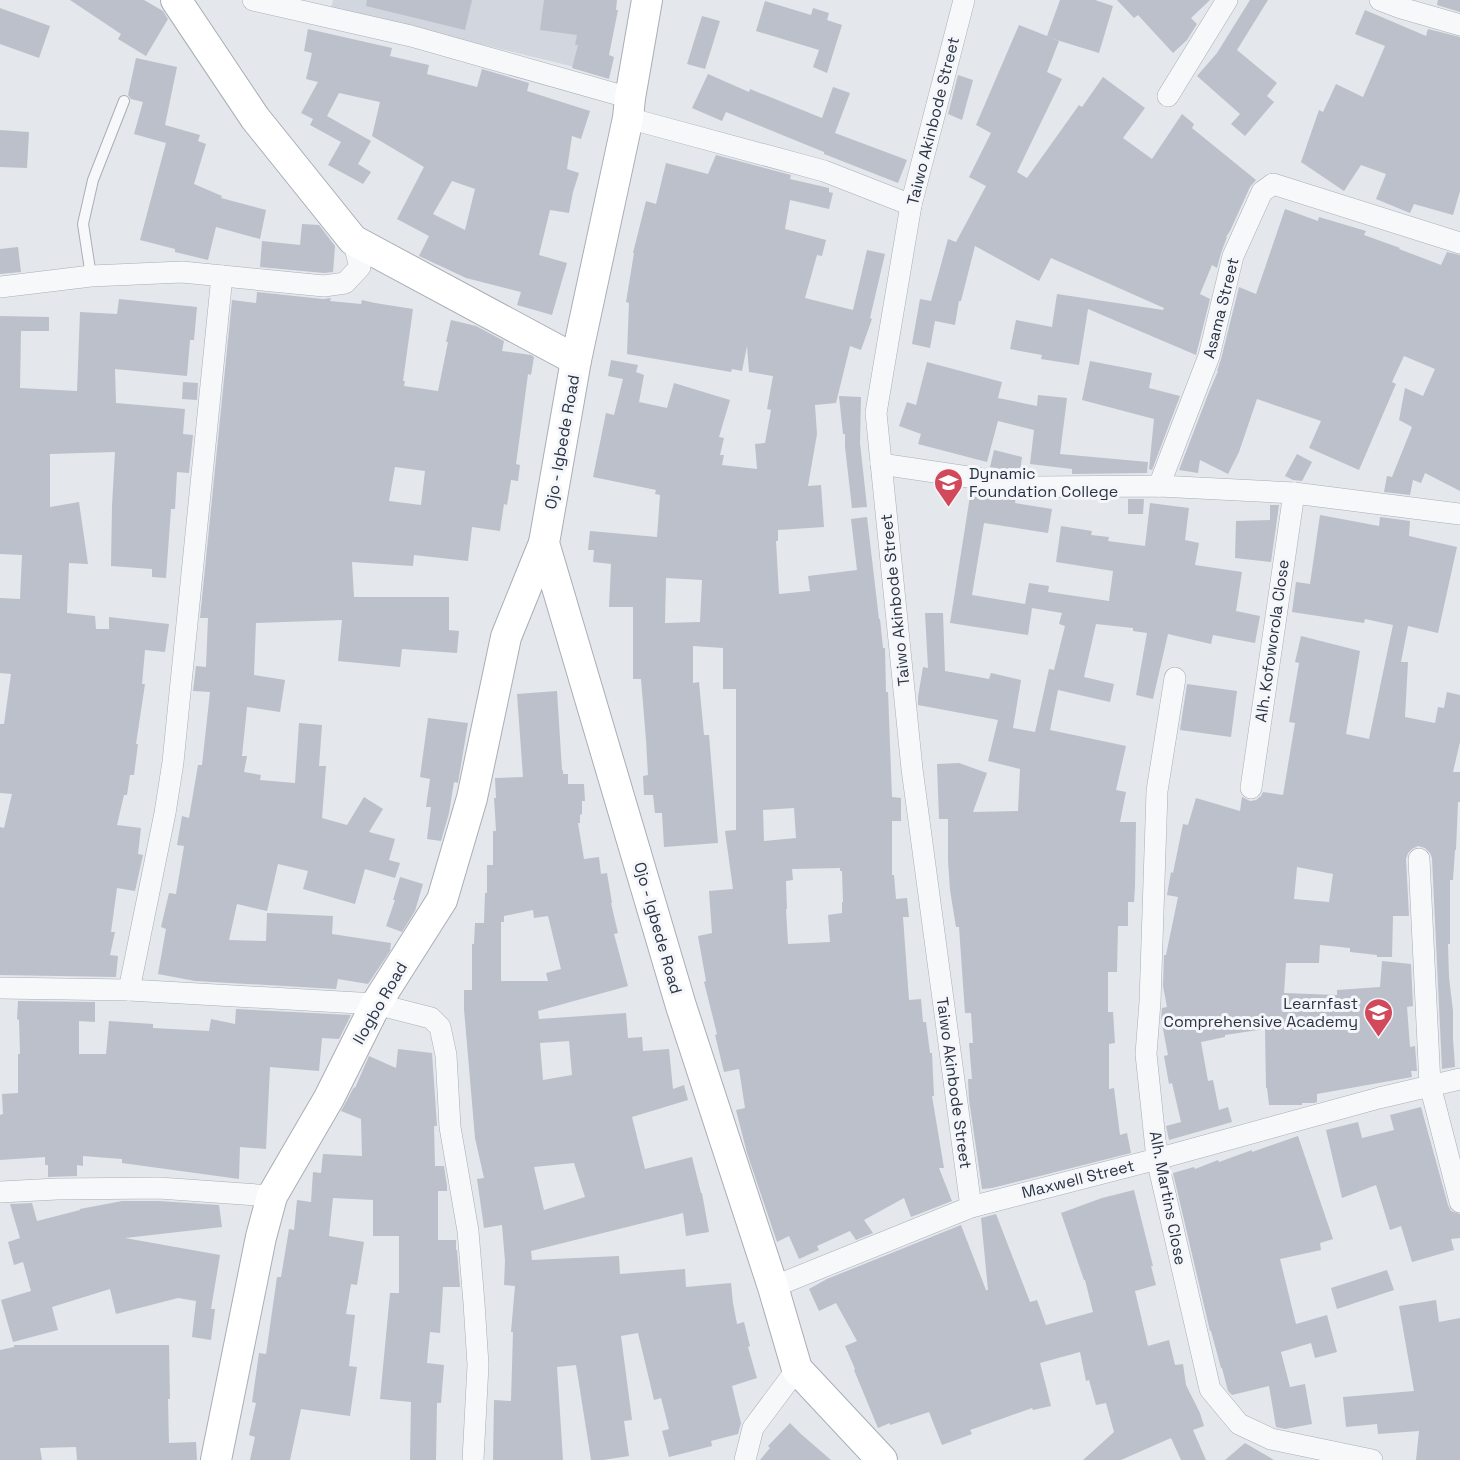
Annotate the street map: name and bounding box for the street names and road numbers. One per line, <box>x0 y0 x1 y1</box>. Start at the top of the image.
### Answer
street label: Taiwo Akinbode Street <box>902 35 964 207</box>
street label: Asama Street <box>1198 255 1244 361</box>
street label: Ojo - Igbede Road <box>540 373 584 511</box>
street label: Taiwo Akinbode Street <box>876 513 914 687</box>
street label: Alh. Kofoworola Close <box>1250 558 1294 724</box>
street label: Ojo - Igbede Road <box>629 860 687 996</box>
street label: Ilogbo Road <box>348 958 412 1048</box>
street label: Taiwo Akinbode Street <box>932 996 976 1170</box>
street label: Alh. Martins Close <box>1145 1129 1191 1267</box>
street label: Maxwell Street <box>1019 1155 1137 1203</box>

